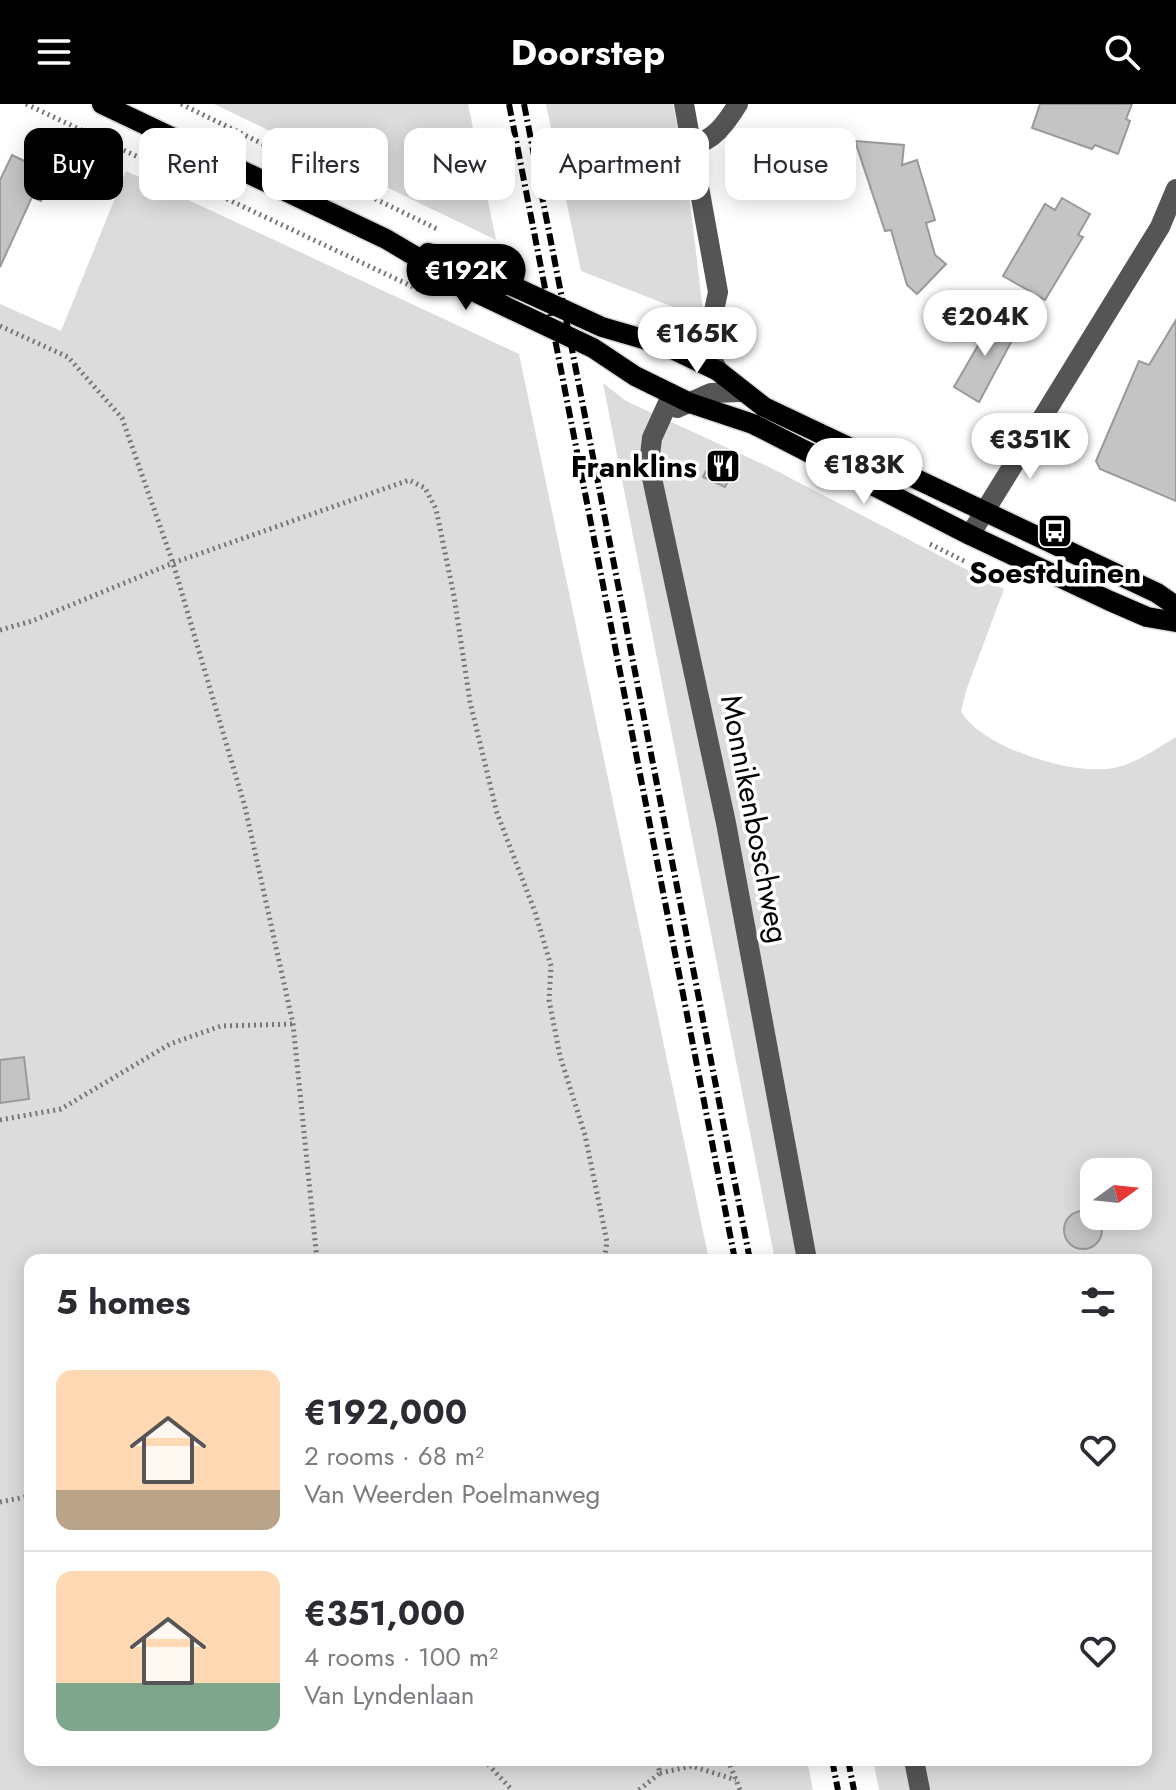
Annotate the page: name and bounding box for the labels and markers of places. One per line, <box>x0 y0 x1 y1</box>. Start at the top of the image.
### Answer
pin: €192K <box>410 244 522 312</box>
pin: €204K <box>929 290 1041 358</box>
pin: €165K <box>641 307 753 375</box>
pin: €351K <box>974 413 1086 481</box>
pin: €183K <box>808 438 920 506</box>
place label: Franklins <box>571 445 697 488</box>
restaurant icon: Franklins <box>704 447 742 485</box>
bus stop icon: Soestduinen <box>1036 512 1074 550</box>
place label: Soestduinen <box>969 551 1141 594</box>

